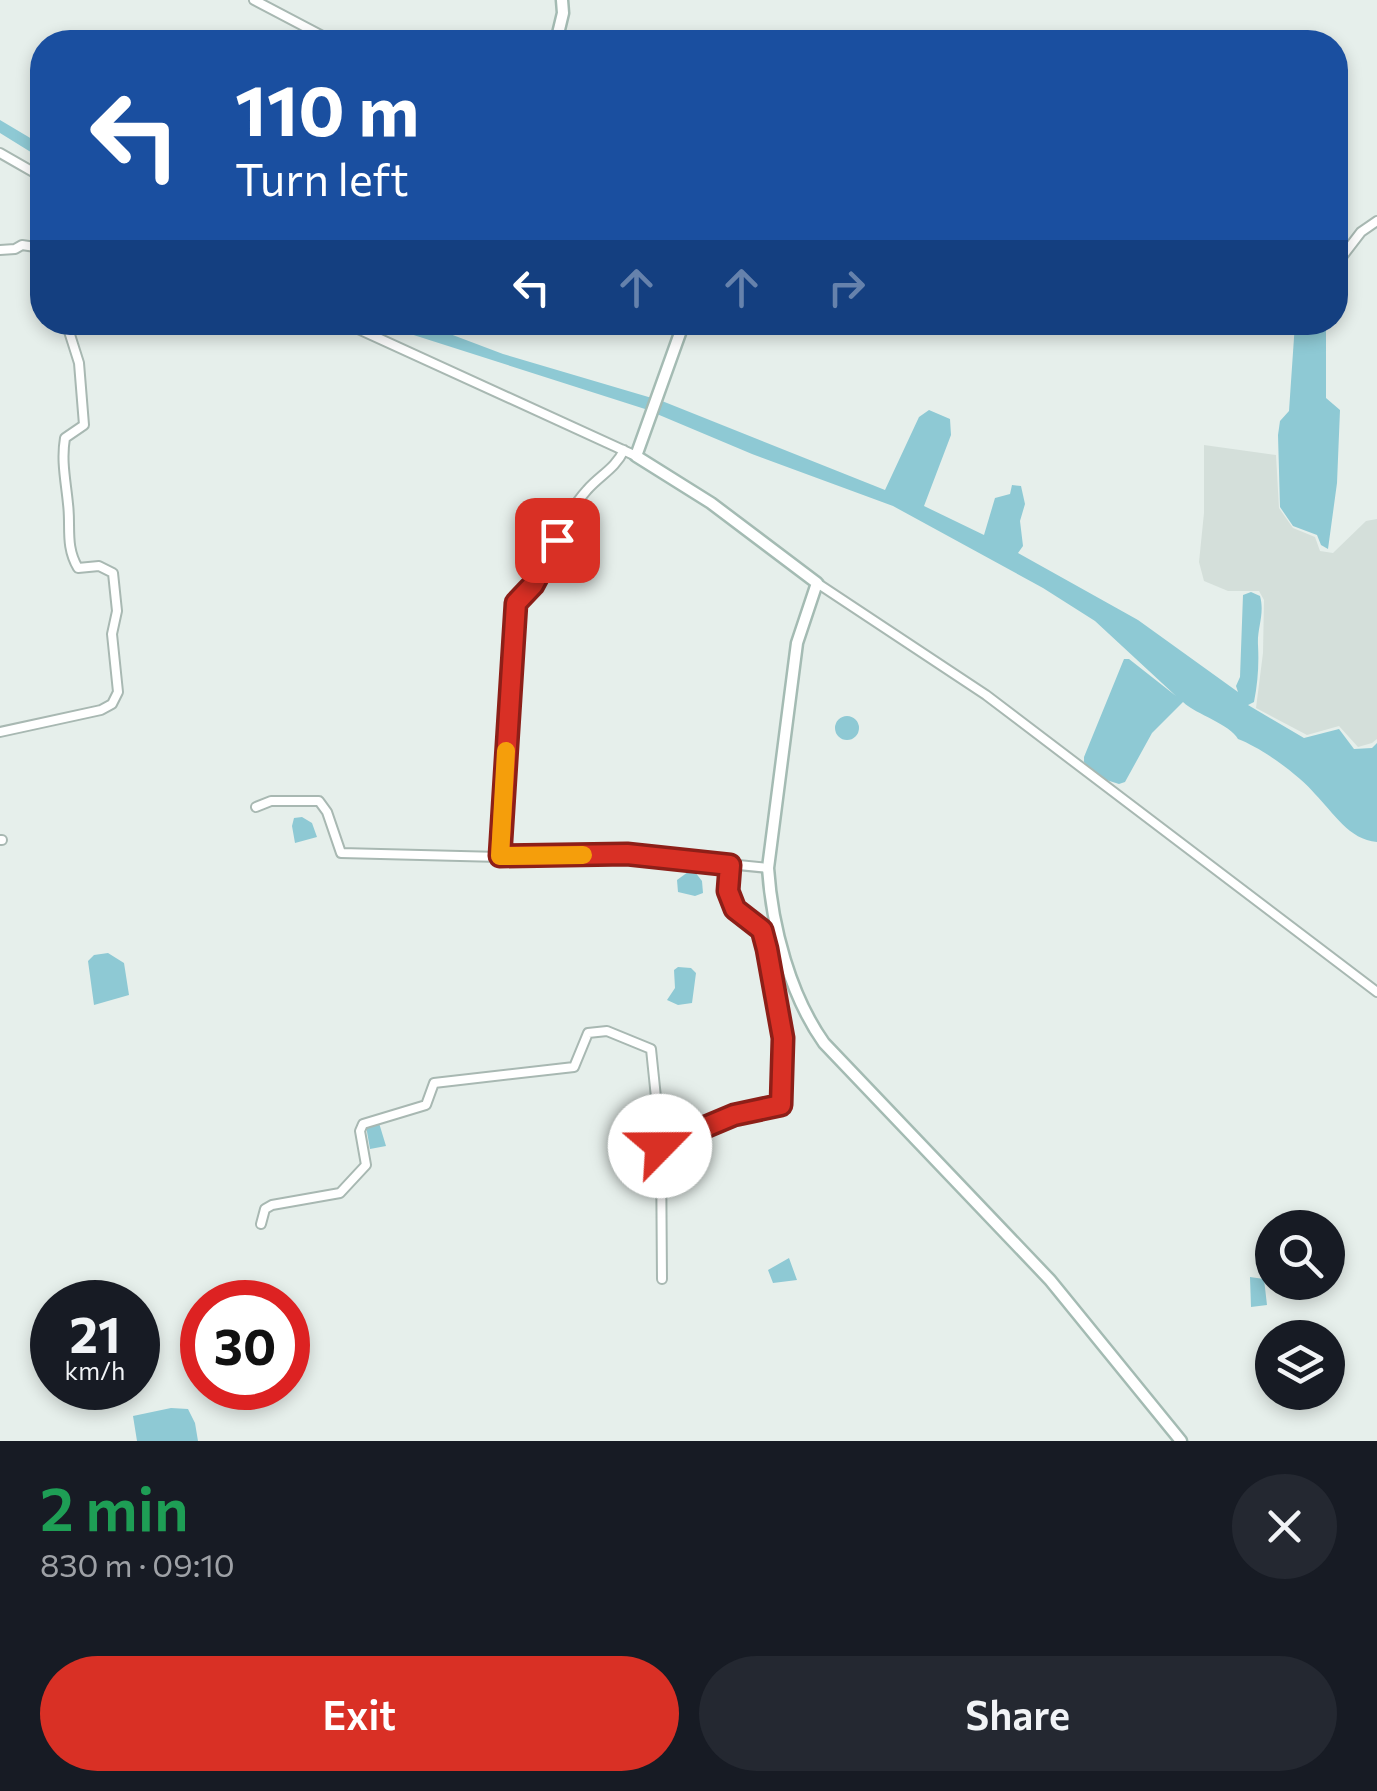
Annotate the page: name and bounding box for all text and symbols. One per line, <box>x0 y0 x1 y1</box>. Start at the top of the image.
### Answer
text: 110 m <box>235 65 419 150</box>
icon: left <box>70 70 200 200</box>
text: Turn left <box>235 150 409 205</box>
icon: left <box>504 260 559 315</box>
icon: ahead <box>609 260 664 315</box>
icon: ahead <box>714 260 769 315</box>
icon: right <box>819 260 874 315</box>
pin <box>515 498 600 583</box>
icon: arrive <box>530 513 585 568</box>
position arrow <box>608 1094 712 1198</box>
map controls <box>1255 1210 1345 1410</box>
button: search <box>1255 1210 1345 1300</box>
speed limit sign: 30 <box>180 1280 310 1410</box>
text: 21 <box>69 1302 121 1363</box>
button: layers <box>1255 1320 1345 1410</box>
text: km/h <box>65 1355 125 1385</box>
text: 2 min <box>40 1470 189 1543</box>
button: close <box>1232 1474 1337 1579</box>
text: 830 m · 09:10 <box>40 1544 235 1584</box>
button: Exit <box>40 1656 679 1771</box>
button: Share <box>699 1656 1337 1771</box>

